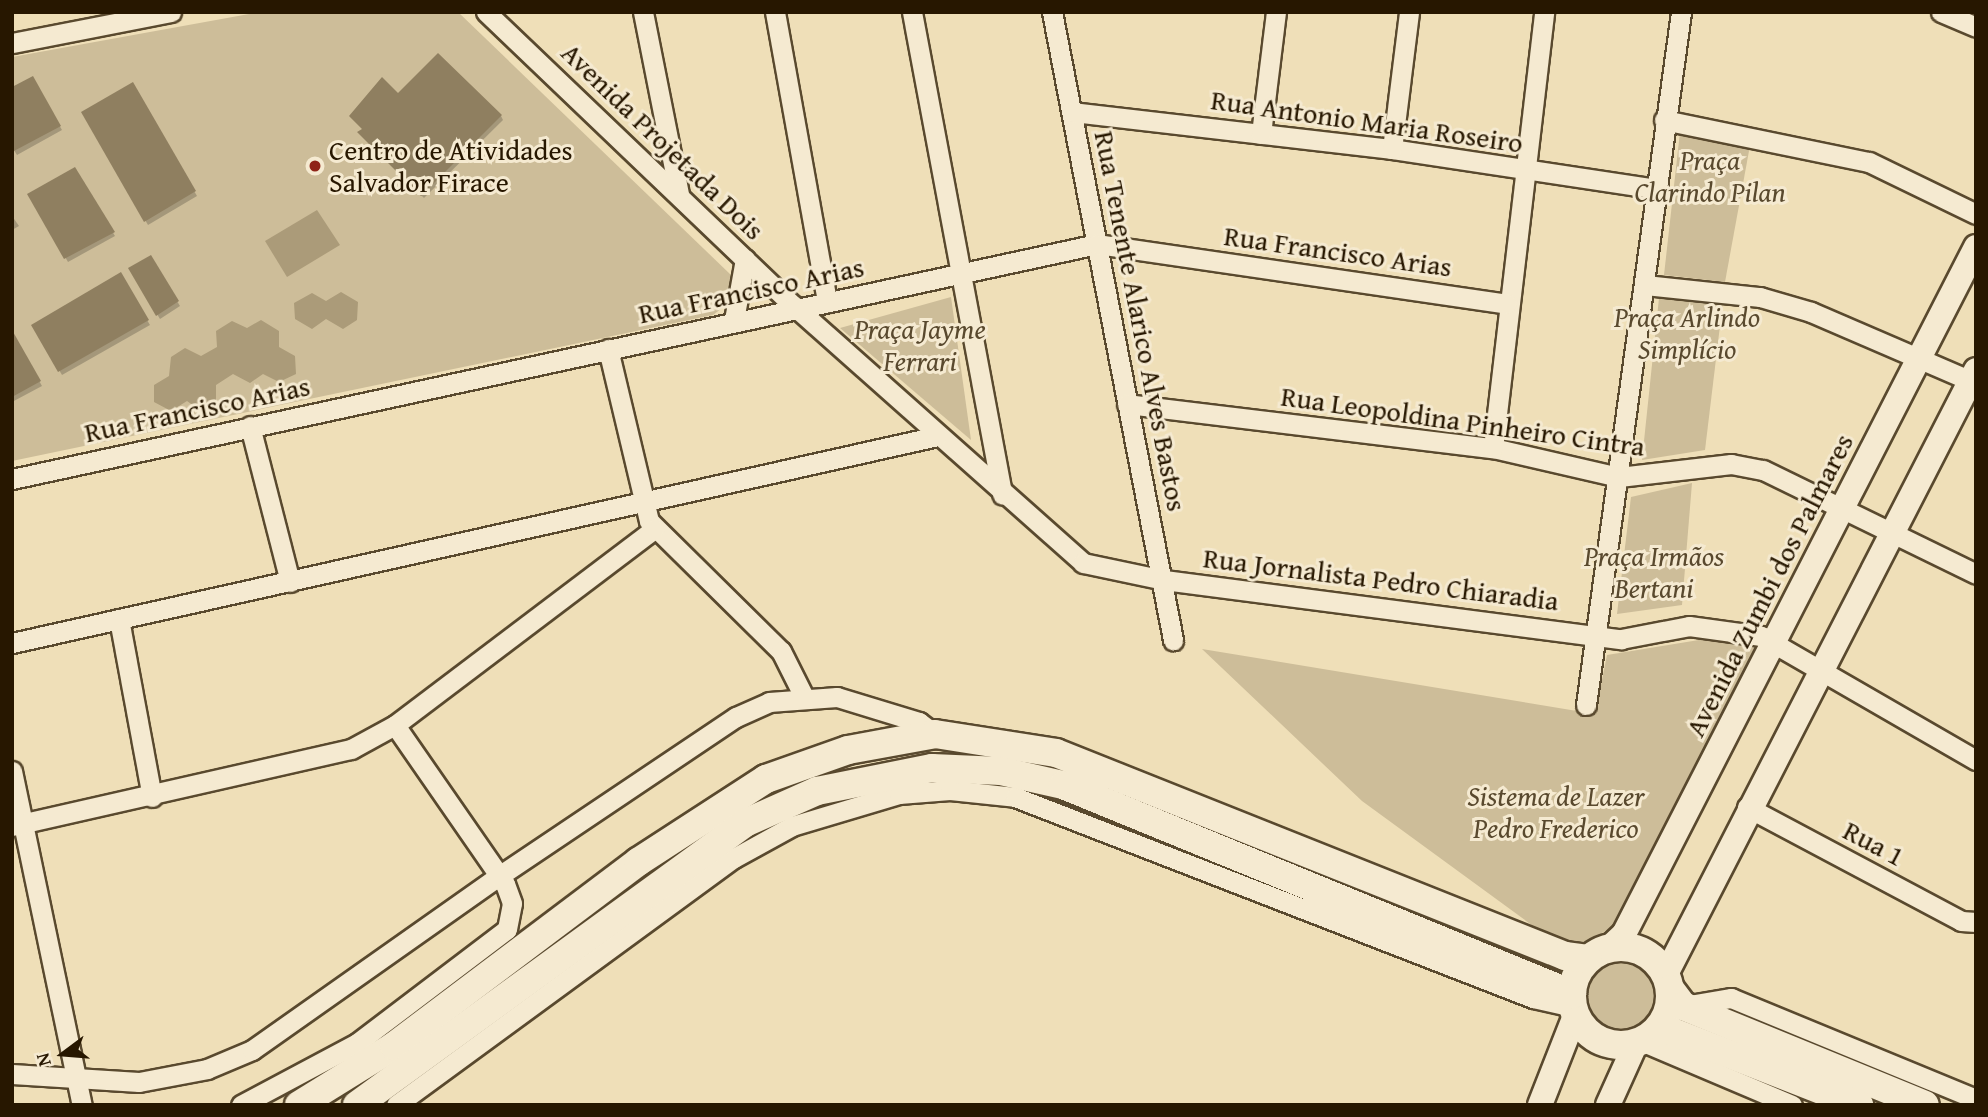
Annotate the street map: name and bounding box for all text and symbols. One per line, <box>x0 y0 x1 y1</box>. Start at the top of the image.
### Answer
street label: Avenida Projetada Dois <box>555 36 771 246</box>
street label: Rua Antonio Maria Roseiro <box>1209 82 1525 160</box>
street label: Rua Tenente Alarico Alves Bastos <box>1088 128 1194 514</box>
place label: Centro de Atividades Salvador Firace <box>329 133 573 199</box>
park label: Praça Clarindo Pilan <box>1634 143 1786 209</box>
marker: Centro de Atividades Salvador Firace <box>307 158 323 174</box>
street label: Rua Francisco Arias <box>1222 218 1454 284</box>
street label: Rua Francisco Arias <box>635 250 867 330</box>
park label: Praça Arlindo Simplício <box>1614 300 1760 366</box>
park label: Praça Jayme Ferrari <box>854 312 986 378</box>
street label: Rua Francisco Arias <box>81 369 313 449</box>
street label: Rua Leopoldina Pinheiro Cintra <box>1279 379 1647 463</box>
street label: Avenida Zumbi dos Palmares <box>1678 428 1860 742</box>
park label: Praça Irmãos Bertani <box>1584 539 1724 605</box>
street label: Rua Jornalista Pedro Chiaradia <box>1201 541 1561 617</box>
park label: Sistema de Lazer Pedro Frederico <box>1467 779 1645 845</box>
street label: Rua 1 <box>1838 813 1910 873</box>
north arrow <box>28 1019 98 1089</box>
text: N <box>28 1050 58 1070</box>

